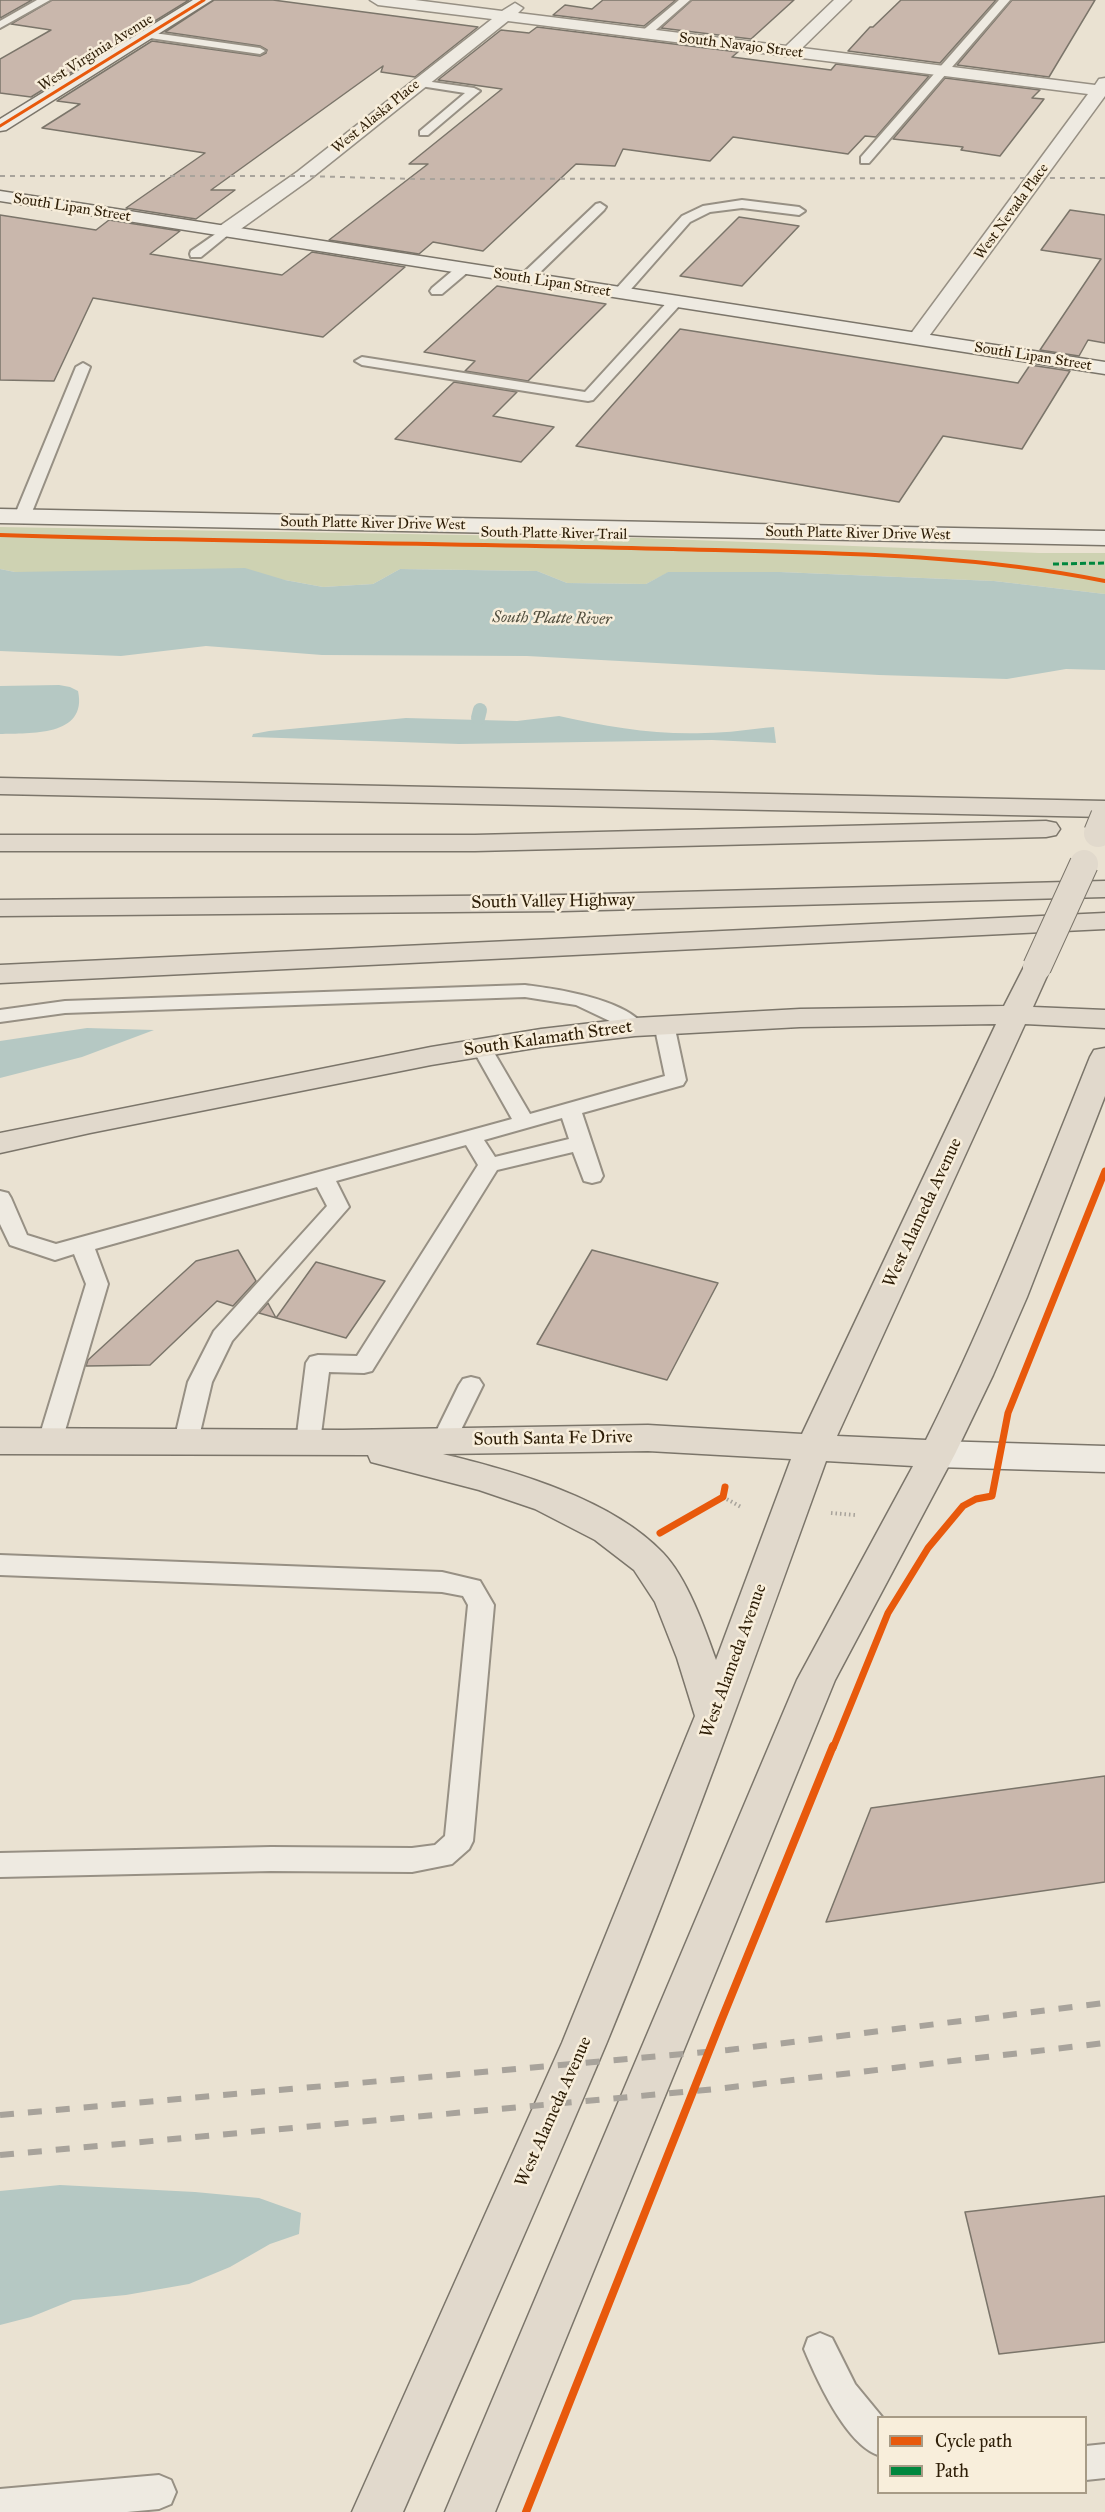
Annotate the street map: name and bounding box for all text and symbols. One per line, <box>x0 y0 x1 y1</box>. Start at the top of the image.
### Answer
street label: West Virginia Avenue <box>35 10 157 96</box>
street label: South Navajo Street <box>678 29 804 63</box>
street label: West Alaska Place <box>328 76 424 158</box>
street label: West Nevada Place <box>971 160 1053 264</box>
street label: South Lipan Street <box>12 190 132 226</box>
street label: South Lipan Street <box>492 265 612 301</box>
street label: South Lipan Street <box>973 339 1093 375</box>
street label: South Platte River Drive West <box>280 513 466 535</box>
street label: South Platte River Drive West <box>765 523 951 545</box>
street label: South Platte River Trail <box>480 524 628 544</box>
water label: South Platte River <box>492 608 612 630</box>
street label: South Valley Highway <box>471 890 635 914</box>
street label: South Kalamath Street <box>462 1016 634 1062</box>
street label: West Alameda Avenue <box>879 1135 967 1291</box>
street label: South Santa Fe Drive <box>473 1427 633 1451</box>
street label: West Alameda Avenue <box>696 1581 772 1741</box>
street label: West Alameda Avenue <box>511 2033 597 2191</box>
legend <box>877 2416 1087 2494</box>
text: Cycle path <box>935 2430 1012 2452</box>
text: Path <box>935 2460 969 2482</box>

